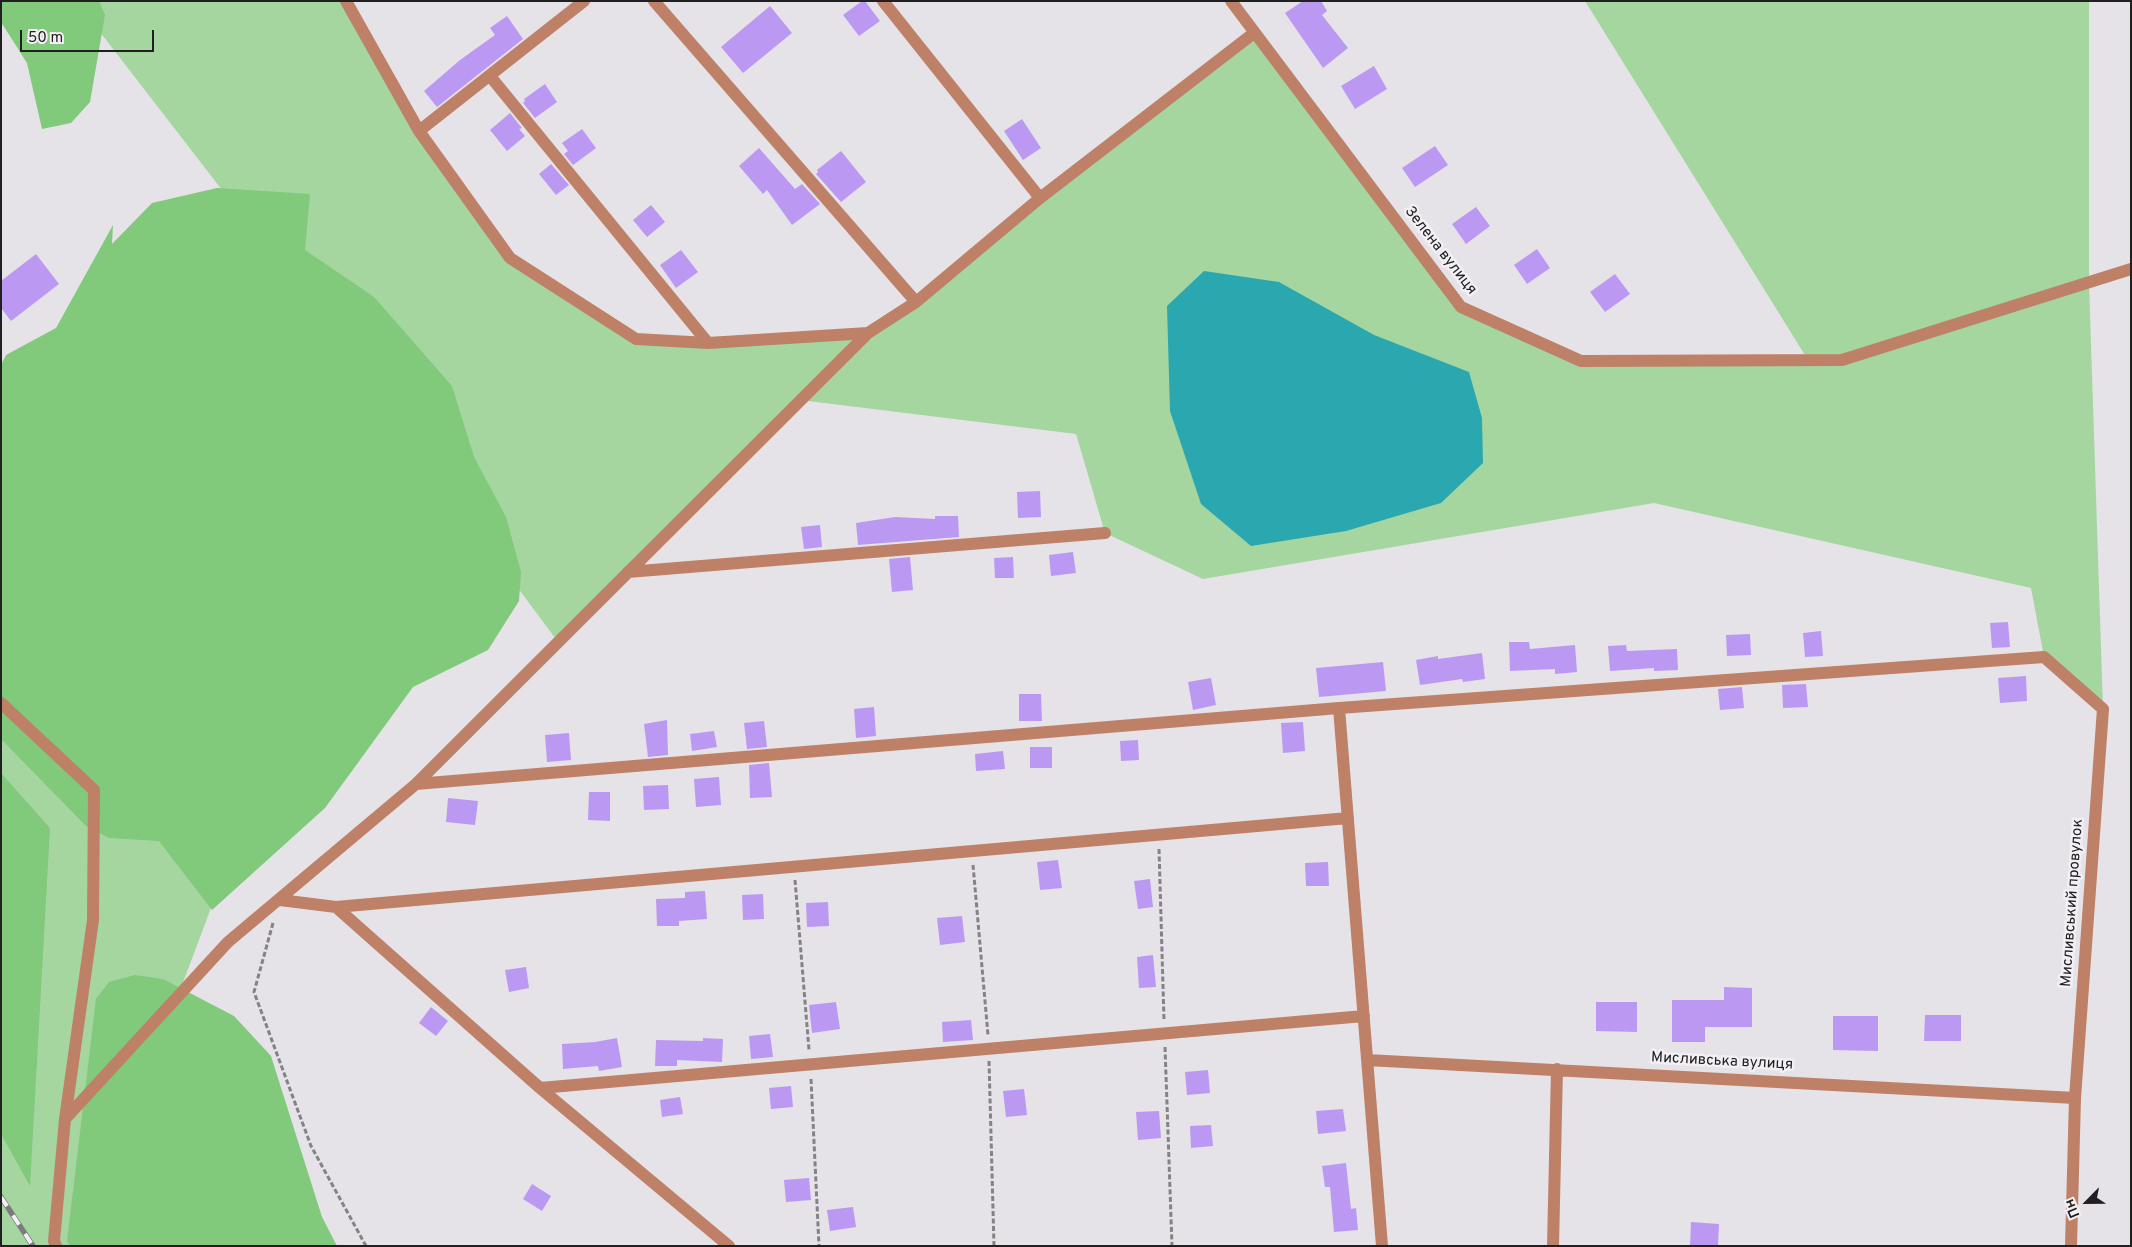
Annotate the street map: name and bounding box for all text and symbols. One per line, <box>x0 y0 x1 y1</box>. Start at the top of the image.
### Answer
scale bar <box>22 20 156 52</box>
text: 50 m <box>28 29 63 48</box>
street label: Зелена вулиця <box>1400 203 1480 299</box>
street label: Мисливський провулок <box>2058 818 2088 988</box>
street label: Мисливська вулиця <box>1651 1049 1793 1075</box>
north arrow <box>2062 1177 2112 1227</box>
text: Пн <box>2061 1196 2084 1220</box>

